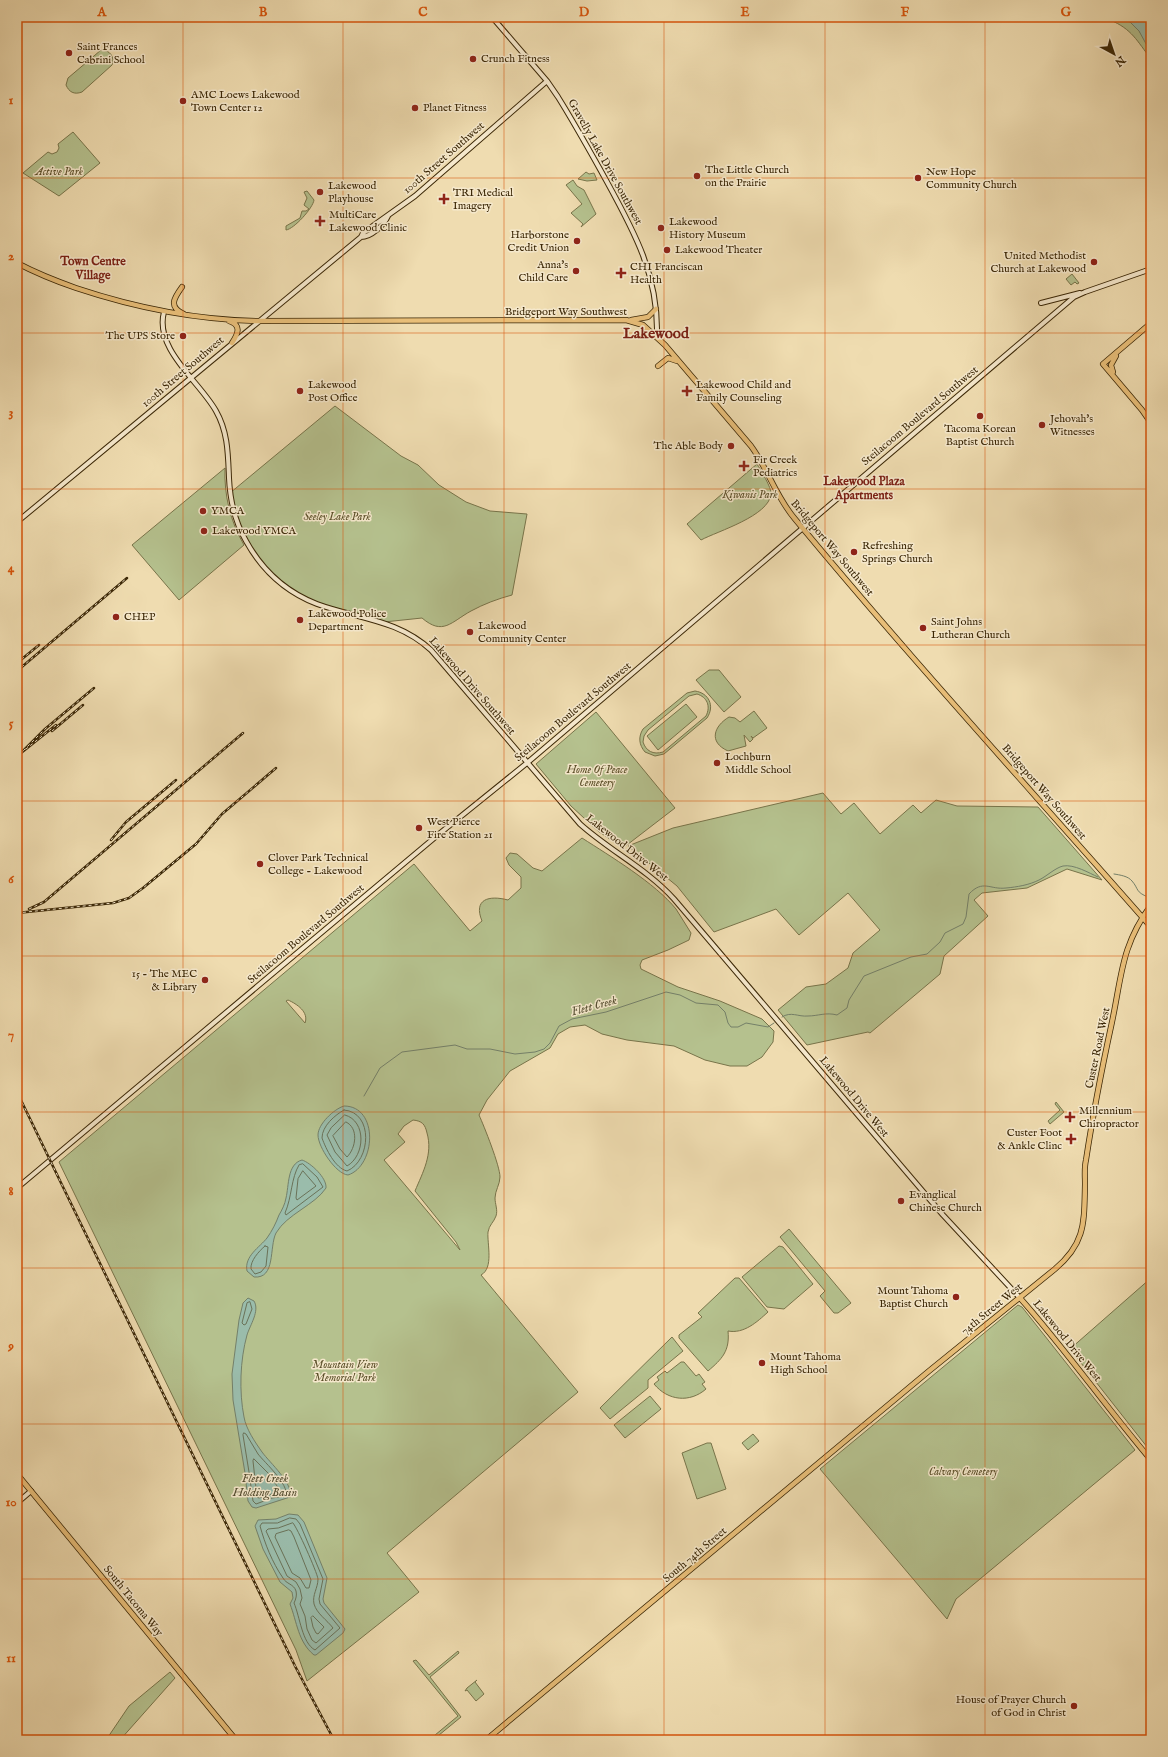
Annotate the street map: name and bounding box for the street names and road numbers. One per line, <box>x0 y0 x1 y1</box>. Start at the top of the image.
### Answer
street label: Gravelly Lake Drive Southwest <box>565 97 646 227</box>
street label: 100th Street Southwest <box>400 119 488 197</box>
street label: Bridgeport Way Southwest <box>505 305 627 319</box>
street label: 100th Street Southwest <box>139 333 227 411</box>
street label: Steilacoom Boulevard Southwest <box>859 363 981 469</box>
street label: Bridgeport Way Southwest <box>787 497 877 599</box>
street label: Lakewood Drive Southwest <box>426 634 519 738</box>
street label: Steilacoom Boulevard Southwest <box>512 659 634 765</box>
street label: Bridgeport Way Southwest <box>999 741 1089 843</box>
street label: Lakewood Drive West <box>583 811 671 885</box>
street label: Steilacoom Boulevard Southwest <box>245 881 367 987</box>
street label: Custer Road West <box>1083 1006 1113 1090</box>
street label: Lakewood Drive West <box>816 1054 892 1140</box>
street label: 74th Street West <box>958 1280 1026 1338</box>
street label: Lakewood Drive West <box>1030 1297 1104 1385</box>
street label: South 74th Street <box>660 1524 730 1586</box>
street label: South Tacoma Way <box>100 1563 166 1640</box>

